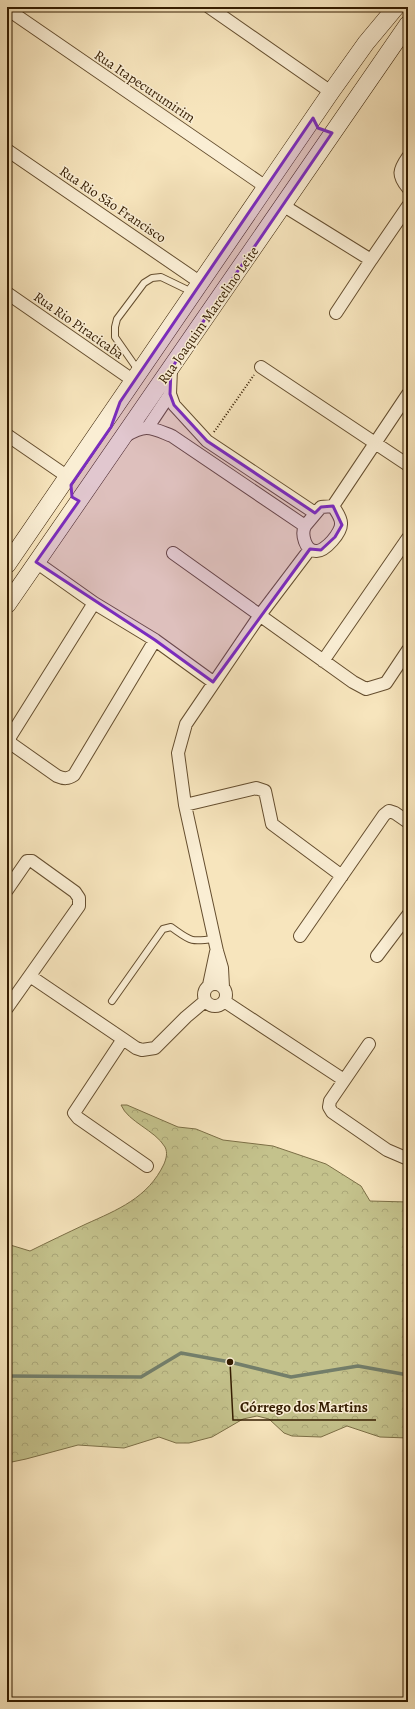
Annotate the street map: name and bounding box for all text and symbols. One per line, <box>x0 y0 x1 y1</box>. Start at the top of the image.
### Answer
street label: Rua Itapecurumirim <box>91 46 199 127</box>
street label: Rua Rio São Francisco <box>56 162 170 247</box>
street label: Rua Joaquim Marcelino Leite <box>154 243 263 388</box>
street label: Rua Rio Piracicaba <box>30 287 128 364</box>
callout: Córrego dos Martins <box>233 1393 376 1420</box>
text: Córrego dos Martins <box>240 1397 368 1417</box>

